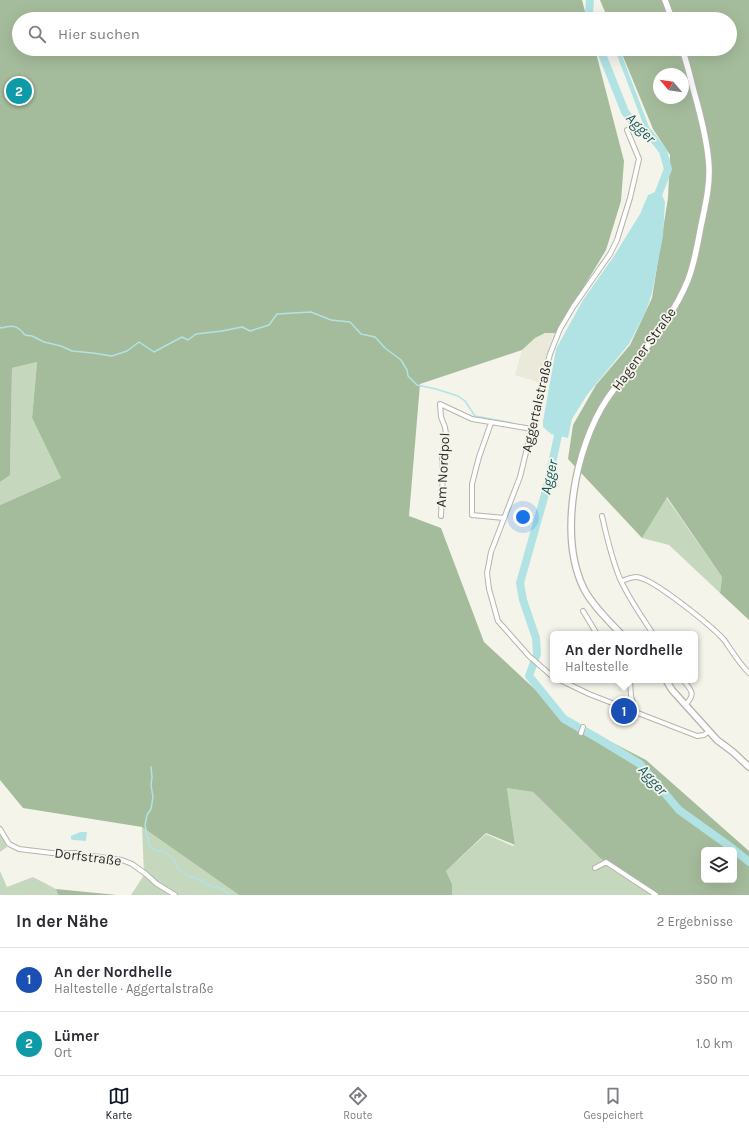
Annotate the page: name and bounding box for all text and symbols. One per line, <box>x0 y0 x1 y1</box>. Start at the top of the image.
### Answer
search box <box>12 12 737 56</box>
icon: search <box>26 23 48 45</box>
text: Hier suchen <box>58 25 140 43</box>
north arrow <box>653 68 689 104</box>
pin: 2 <box>6 76 32 106</box>
water label: Agger <box>622 109 660 147</box>
street label: Hagener Straße <box>608 304 680 394</box>
street label: Aggertalstraße <box>518 358 556 454</box>
street label: Am Nordpol <box>433 432 453 508</box>
water label: Agger <box>536 457 562 496</box>
your location <box>513 507 533 527</box>
popup <box>550 631 698 683</box>
text: An der Nordhelle <box>565 641 683 659</box>
text: Haltestelle <box>565 659 628 674</box>
pin: 1 <box>611 696 637 726</box>
water label: Agger <box>635 761 672 800</box>
street label: Dorfstraße <box>53 844 123 870</box>
map controls <box>701 847 737 883</box>
button: layers <box>701 847 737 883</box>
text: In der Nähe <box>16 911 108 931</box>
text: 2 Ergebnisse <box>657 914 733 929</box>
text: An der Nordhelle <box>54 963 172 981</box>
text: 1 <box>27 972 31 987</box>
text: 350 m <box>695 972 733 987</box>
text: Haltestelle · Aggertalstraße <box>54 981 213 996</box>
text: Lümer <box>54 1027 99 1045</box>
text: 2 <box>25 1036 33 1051</box>
text: 1.0 km <box>696 1036 733 1051</box>
text: Ort <box>54 1045 72 1060</box>
tab: Karte <box>106 1085 132 1122</box>
tab: Route <box>343 1085 372 1122</box>
tab: Gespeichert <box>583 1085 643 1122</box>

